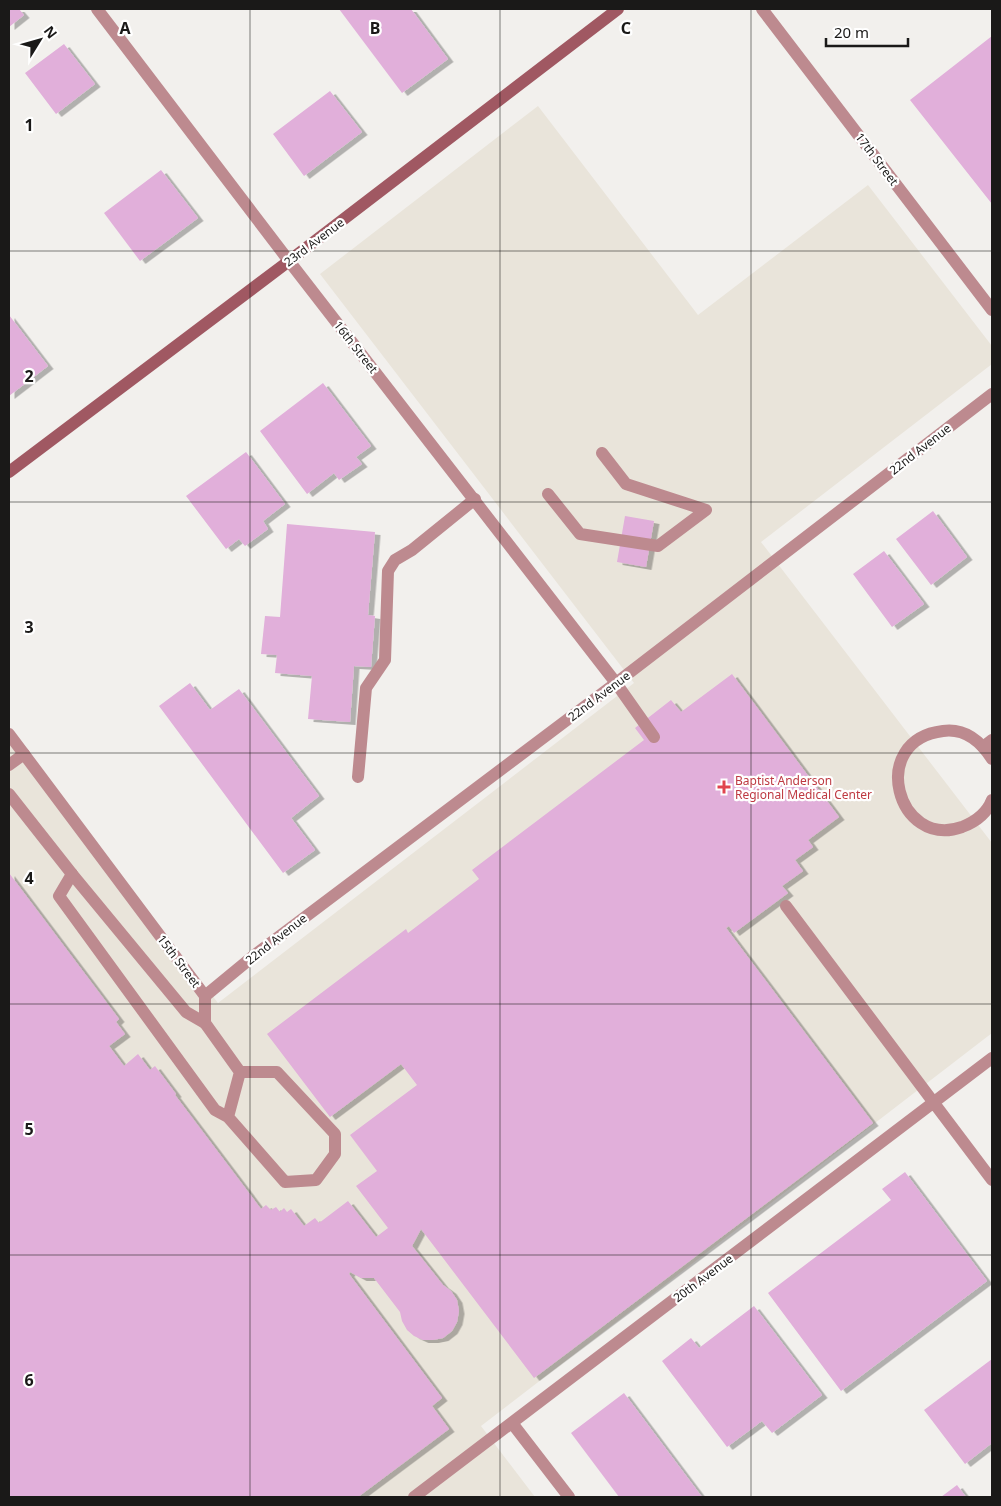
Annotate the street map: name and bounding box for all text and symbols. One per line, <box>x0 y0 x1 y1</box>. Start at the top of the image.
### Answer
north arrow <box>15 15 65 65</box>
scale bar <box>826 15 908 47</box>
text: A <box>119 17 131 39</box>
text: B <box>370 17 380 39</box>
text: C <box>621 17 631 39</box>
text: N <box>40 22 62 42</box>
text: 20 m <box>834 22 869 42</box>
text: 1 <box>24 114 34 136</box>
street label: 17th Street <box>852 129 903 189</box>
street label: 23rd Avenue <box>281 214 348 270</box>
street label: 16th Street <box>330 317 382 377</box>
text: 2 <box>24 365 34 387</box>
street label: 22nd Avenue <box>886 419 954 478</box>
text: 3 <box>24 616 34 638</box>
street label: 22nd Avenue <box>564 667 634 725</box>
place label: Baptist Anderson Regional Medical Center <box>735 772 872 803</box>
marker: Baptist Anderson Regional Medical Center <box>717 780 731 794</box>
text: 4 <box>24 867 34 889</box>
street label: 22nd Avenue <box>242 909 310 968</box>
street label: 15th Street <box>154 931 205 991</box>
text: 5 <box>24 1118 34 1140</box>
street label: 20th Avenue <box>670 1250 737 1306</box>
text: 6 <box>24 1369 34 1391</box>

